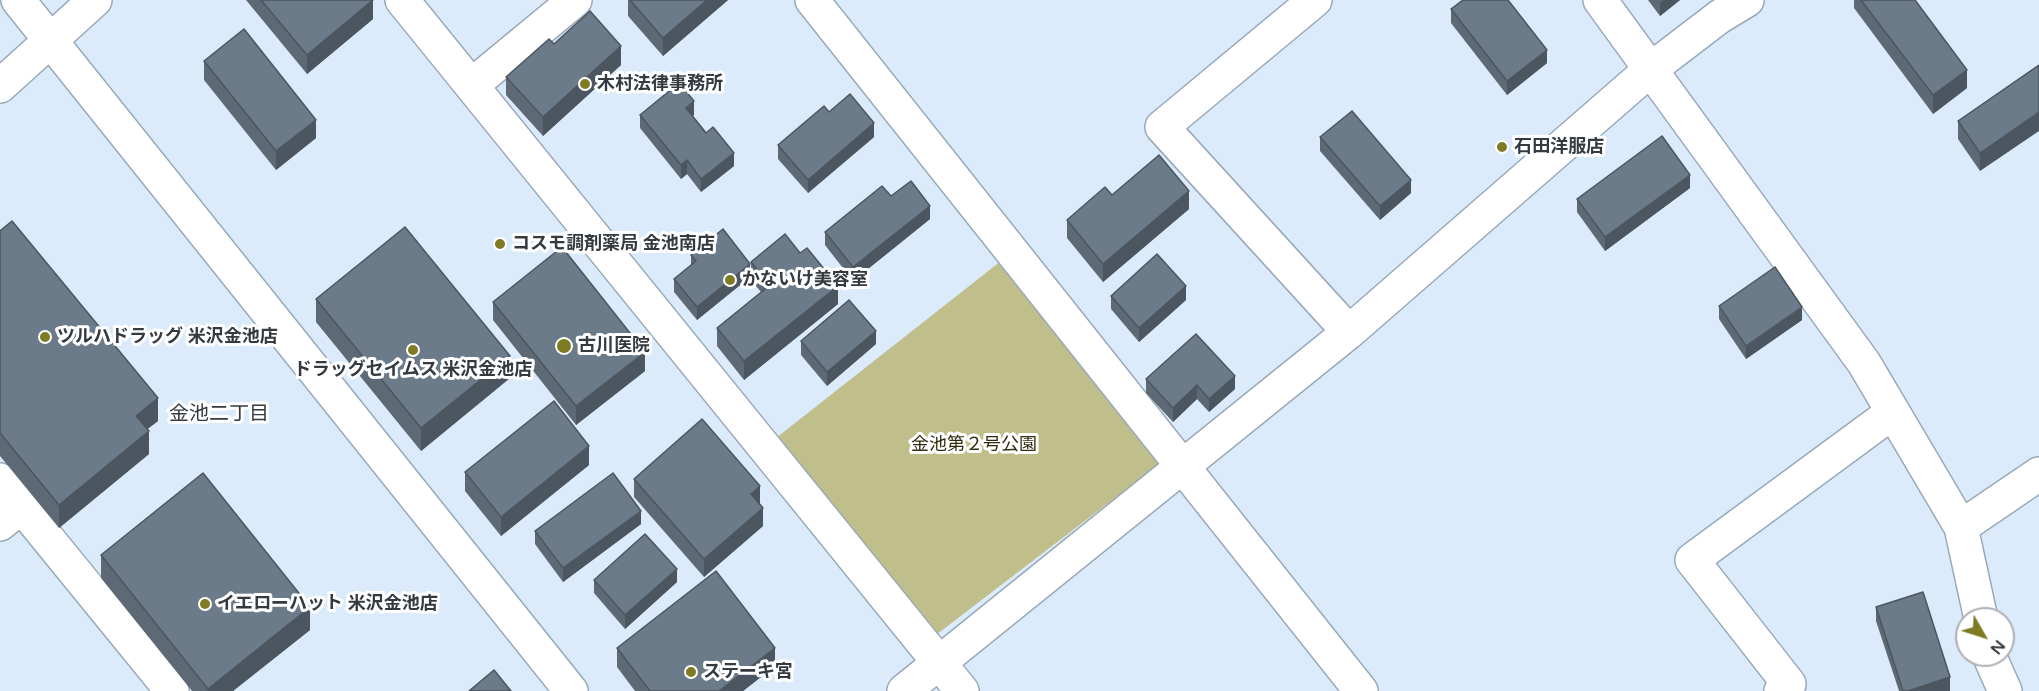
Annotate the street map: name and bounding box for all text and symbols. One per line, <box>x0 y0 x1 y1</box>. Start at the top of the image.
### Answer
place label: 木村法律事務所 <box>597 73 723 95</box>
marker: 木村法律事務所 <box>578 77 592 91</box>
place label: 石田洋服店 <box>1514 136 1604 158</box>
marker: 石田洋服店 <box>1495 140 1509 154</box>
place label: コスモ調剤薬局 金池南店 <box>512 233 715 255</box>
marker: コスモ調剤薬局 金池南店 <box>493 237 507 251</box>
place label: かないけ美容室 <box>742 269 868 291</box>
marker: かないけ美容室 <box>723 273 737 287</box>
place label: ツルハドラッグ 米沢金池店 <box>57 326 278 348</box>
marker: ツルハドラッグ 米沢金池店 <box>38 330 52 344</box>
place label: 古川医院 <box>578 335 650 357</box>
marker: 古川医院 <box>555 337 573 355</box>
marker: ドラッグセイムス 米沢金池店 <box>406 343 420 357</box>
place label: ドラッグセイムス 米沢金池店 <box>294 359 532 381</box>
district label: 金池二丁目 <box>169 403 269 427</box>
park label: 金池第２号公園 <box>911 434 1037 456</box>
place label: イエローハット 米沢金池店 <box>217 593 438 615</box>
marker: イエローハット 米沢金池店 <box>198 597 212 611</box>
north arrow <box>1955 607 2015 667</box>
text: N <box>1986 636 2009 658</box>
place label: ステーキ宮 <box>703 661 793 683</box>
marker: ステーキ宮 <box>684 665 698 679</box>

